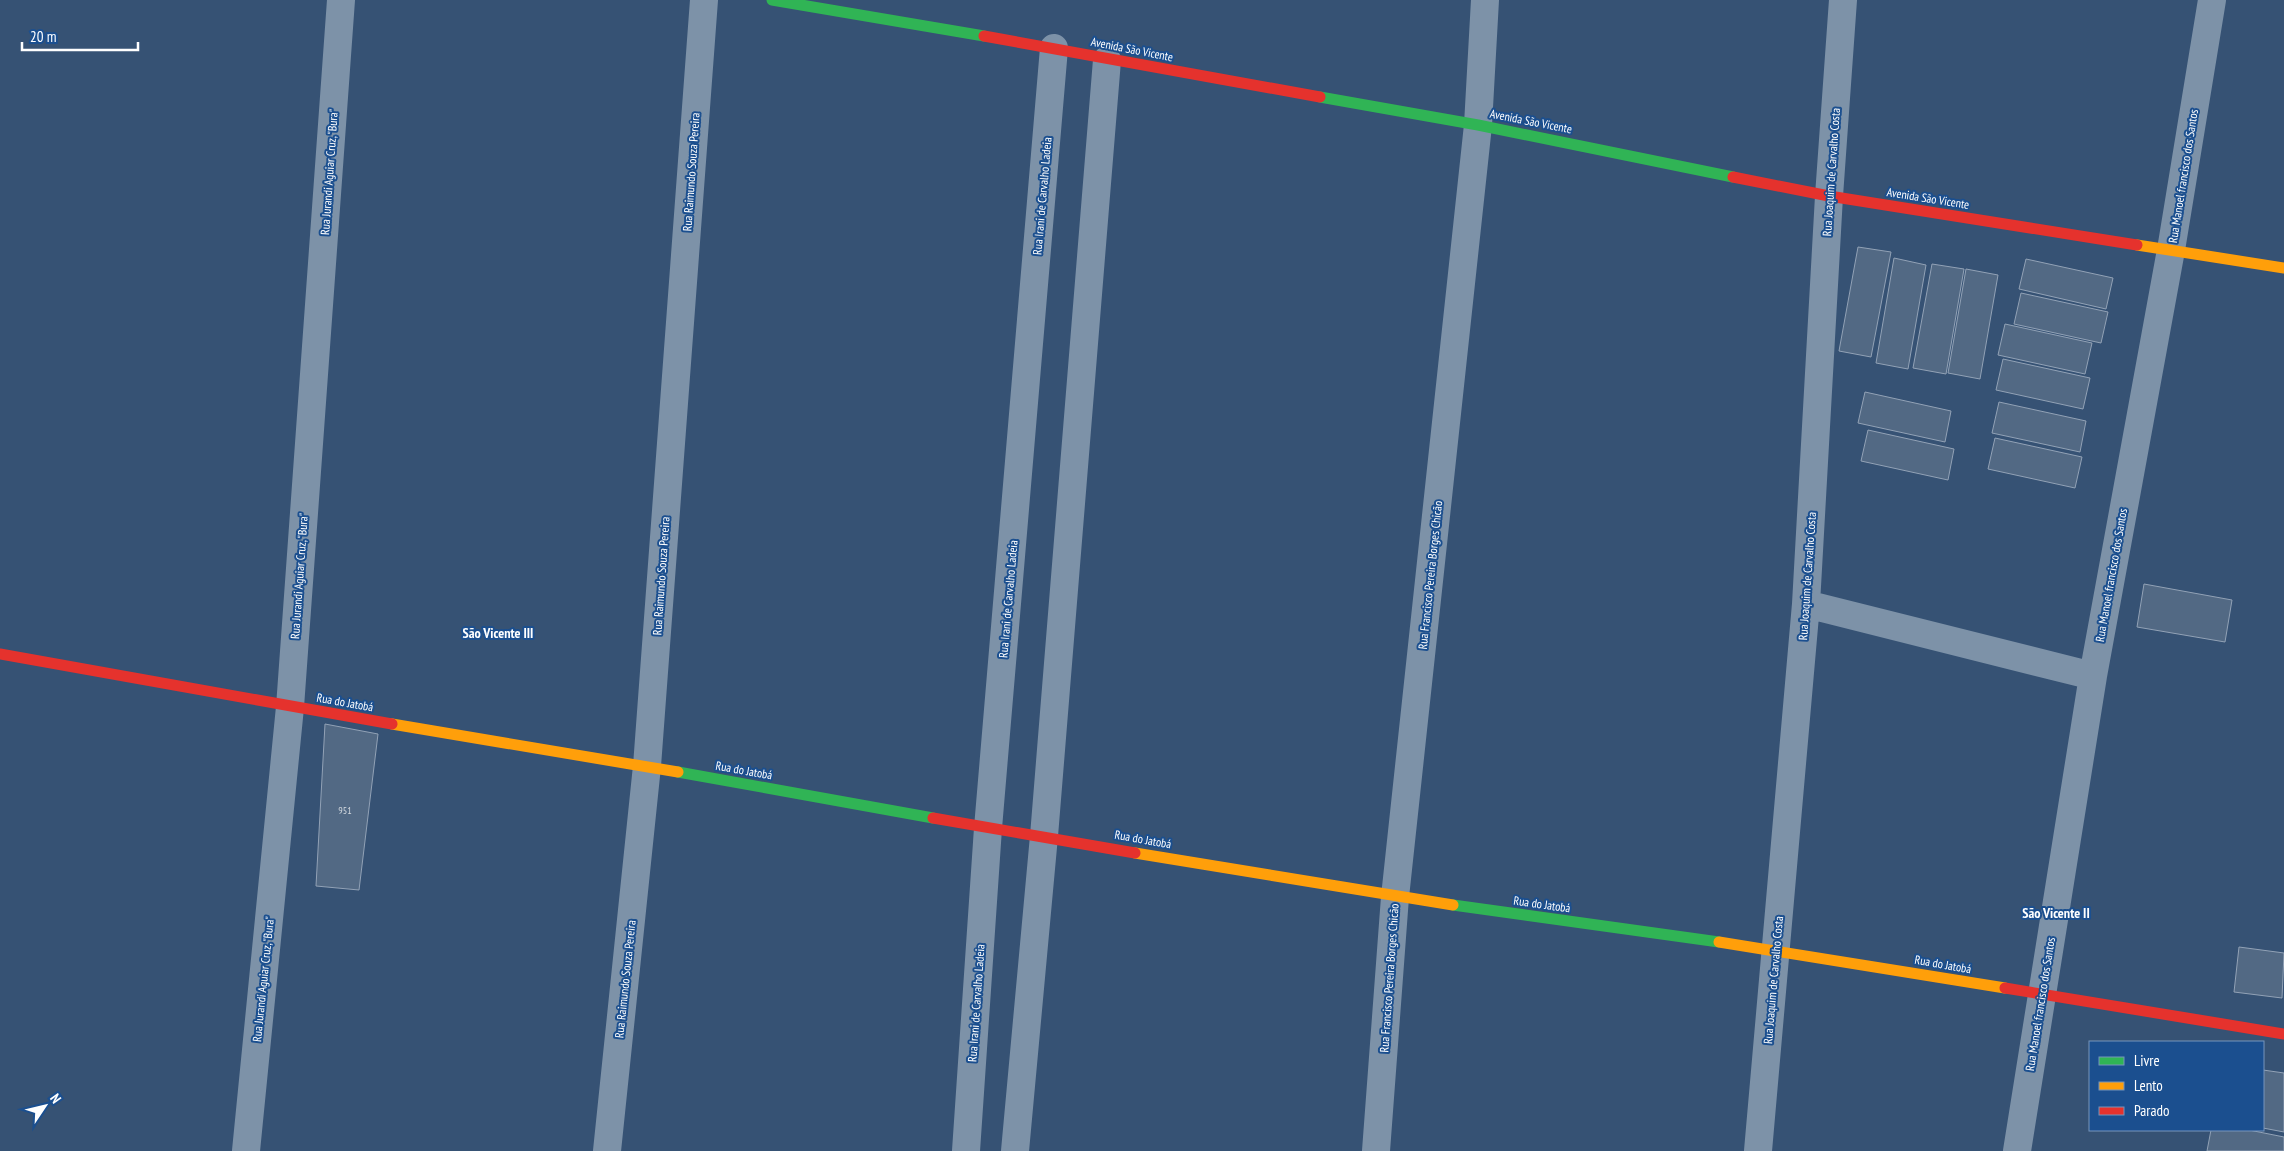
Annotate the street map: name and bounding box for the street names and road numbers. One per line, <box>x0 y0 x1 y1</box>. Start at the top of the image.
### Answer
street label: Avenida São Vicente <box>1090 34 1174 64</box>
street label: Avenida São Vicente <box>1489 106 1573 136</box>
street label: Rua Joaquim de Carvalho Costa <box>1819 107 1843 237</box>
street label: Rua Manoel francisco dos Santos <box>2165 108 2201 244</box>
street label: Rua Jurandi Aguiar Cruz, "Bura" <box>317 109 341 235</box>
street label: Rua Raimundo Souza Pereira <box>679 112 703 232</box>
street label: Rua Irani de Carvalho Ladeia <box>1029 136 1055 256</box>
street label: Avenida São Vicente <box>1886 184 1970 212</box>
street label: Rua Francisco Pereira Borges Chicão <box>1415 500 1445 650</box>
street label: Rua Manoel francisco dos Santos <box>2092 507 2130 643</box>
street label: Rua Joaquim de Carvalho Costa <box>1795 511 1819 641</box>
street label: Rua Jurandi Aguiar Cruz, "Bura" <box>287 513 311 639</box>
street label: Rua Raimundo Souza Pereira <box>649 516 673 636</box>
street label: Rua Irani de Carvalho Ladeia <box>995 539 1021 659</box>
street label: Rua do Jatobá <box>315 690 375 714</box>
street label: Rua do Jatobá <box>714 758 774 782</box>
street label: Rua do Jatobá <box>1113 827 1173 851</box>
street label: Rua do Jatobá <box>1513 893 1572 915</box>
street label: Rua Francisco Pereira Borges Chicão <box>1376 903 1402 1053</box>
street label: Rua Joaquim de Carvalho Costa <box>1760 915 1786 1045</box>
street label: Rua Jurandi Aguiar Cruz, "Bura" <box>249 916 277 1042</box>
street label: Rua Raimundo Souza Pereira <box>611 919 639 1039</box>
street label: Rua Manoel francisco dos Santos <box>2022 936 2058 1072</box>
street label: Rua Irani de Carvalho Ladeia <box>964 943 988 1062</box>
street label: Rua do Jatobá <box>1913 952 1973 976</box>

